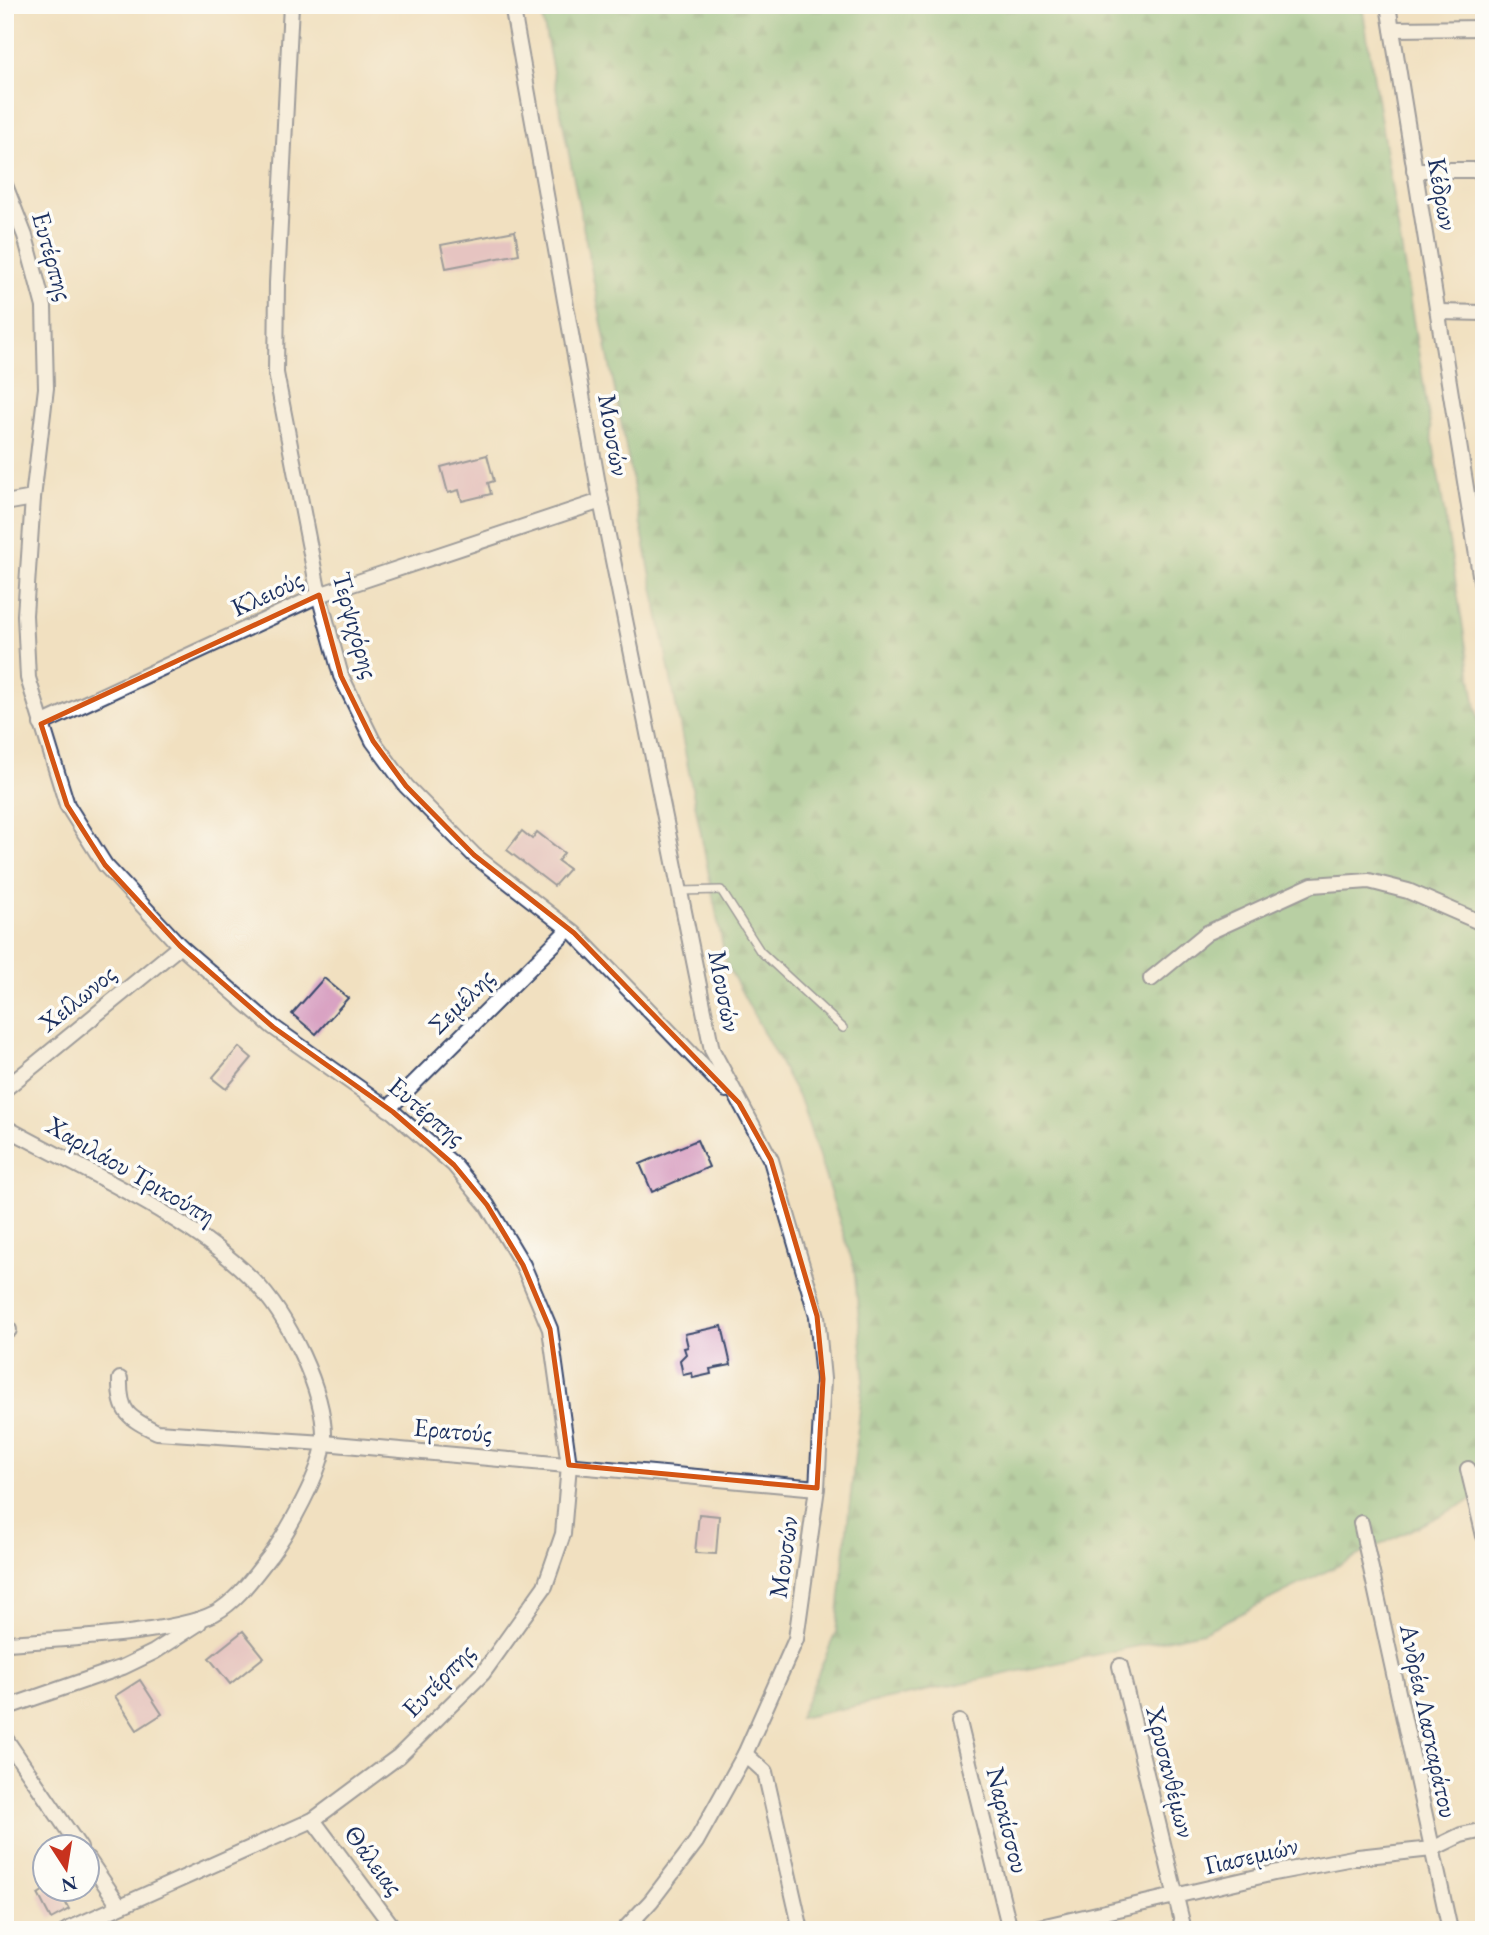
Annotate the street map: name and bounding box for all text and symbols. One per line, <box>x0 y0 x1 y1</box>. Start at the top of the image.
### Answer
street label: Κέδρων <box>1420 155 1466 233</box>
street label: Ευτέρπης <box>24 208 82 304</box>
street label: Μουσών <box>590 391 638 479</box>
street label: Κλειούς <box>226 562 308 624</box>
street label: Τερψιχόρης <box>325 568 387 682</box>
street label: Μουσών <box>700 947 750 1035</box>
street label: Χείλωνος <box>31 956 123 1040</box>
street label: Σεμέλης <box>421 961 501 1041</box>
street label: Ευτέρπης <box>381 1069 473 1153</box>
street label: Χαριλάου Τρικούπη <box>39 1107 222 1232</box>
street label: Ερατούς <box>412 1410 494 1450</box>
street label: Μουσών <box>760 1514 806 1600</box>
street label: Ανδρέα Λασκαράτου <box>1392 1620 1466 1821</box>
street label: Ευτέρπης <box>394 1636 482 1724</box>
street label: Χρυσανθέμων <box>1138 1702 1204 1841</box>
street label: Ναρκίσσου <box>978 1763 1038 1877</box>
street label: Θάλειας <box>336 1818 412 1902</box>
street label: Γιασεμιών <box>1201 1828 1301 1882</box>
north arrow <box>32 1834 102 1904</box>
text: N <box>59 1870 80 1898</box>

